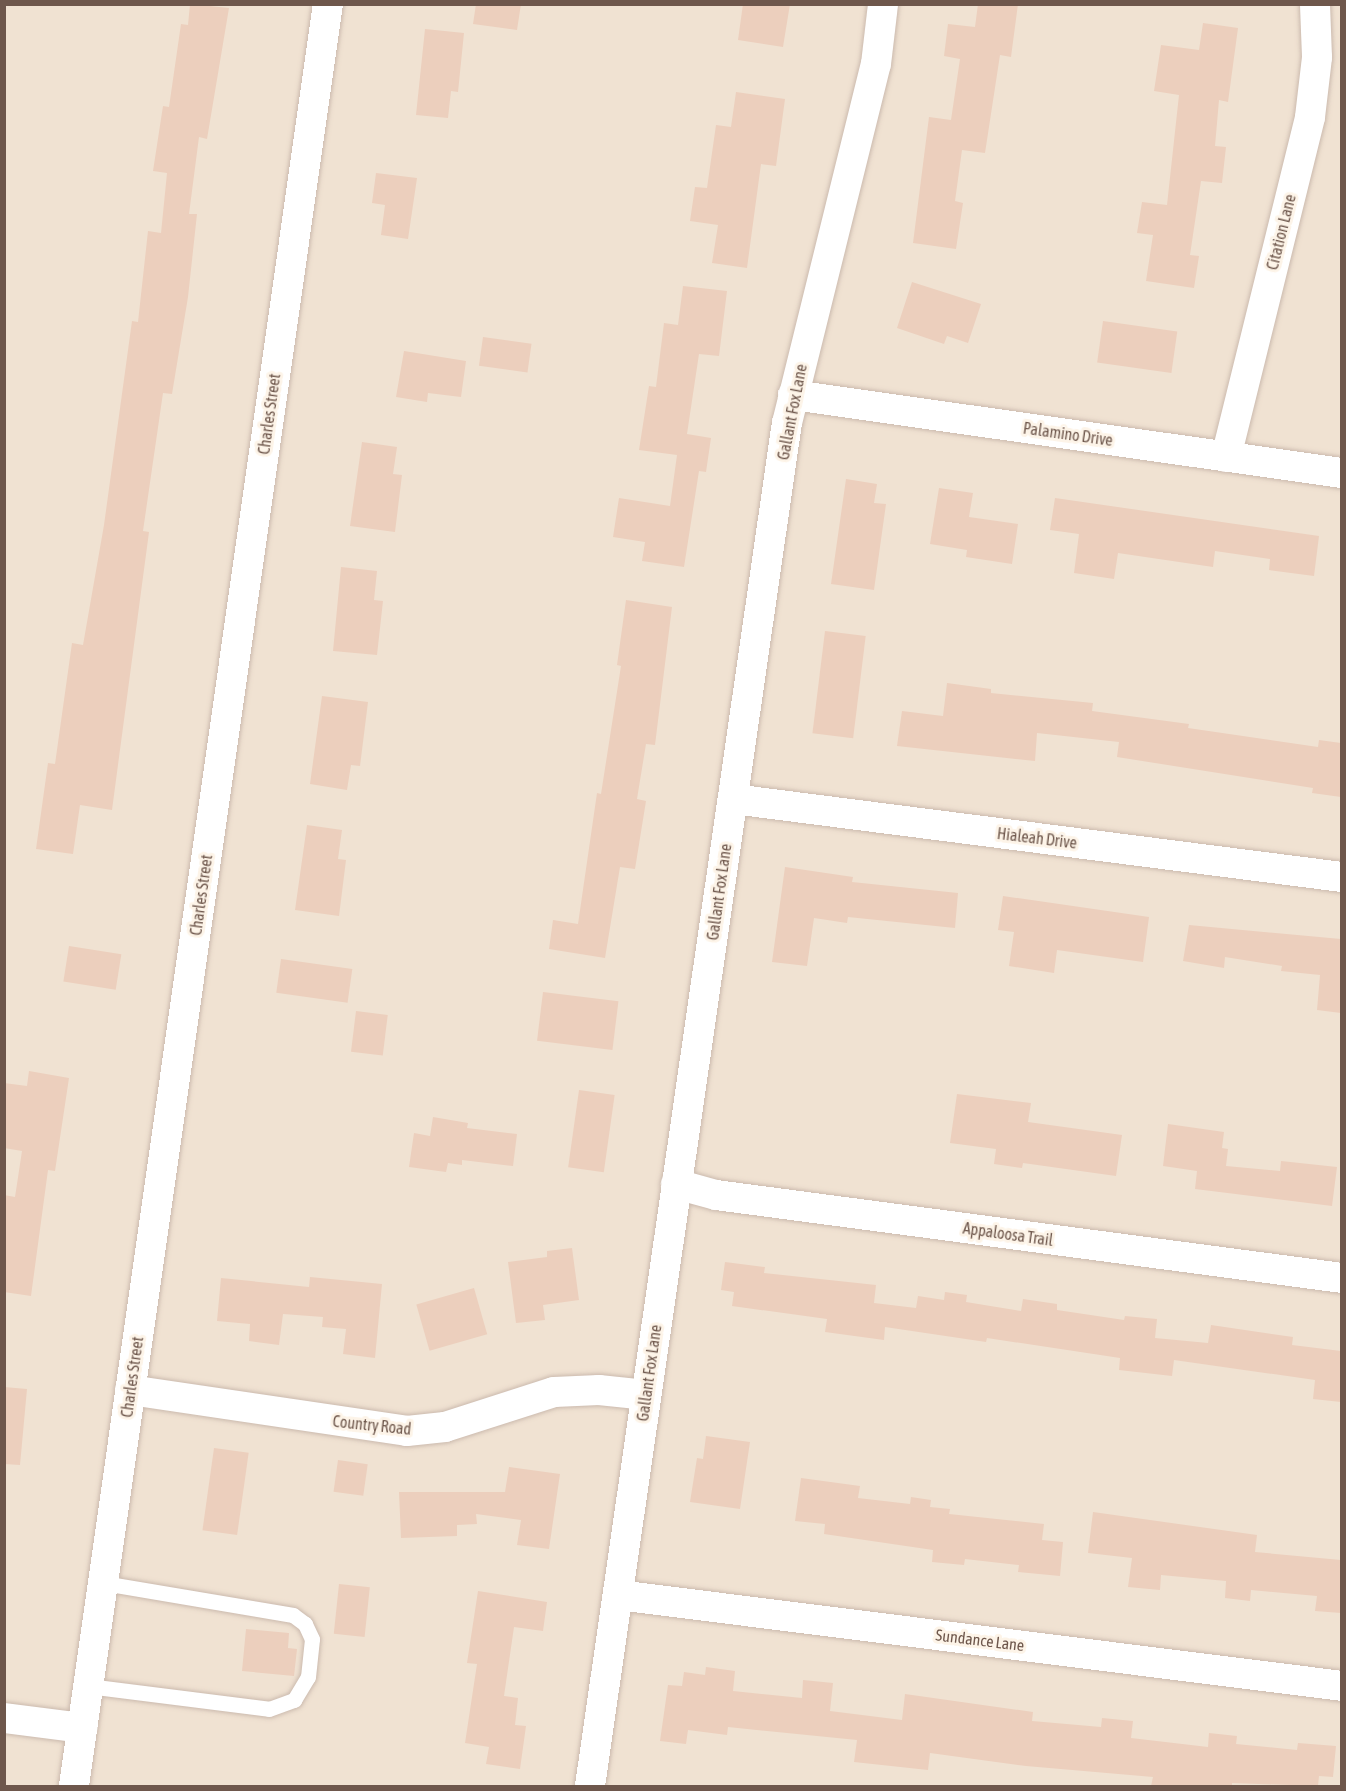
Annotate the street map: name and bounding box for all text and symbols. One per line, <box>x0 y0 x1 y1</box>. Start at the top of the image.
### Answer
street label: Citation Lane <box>1262 192 1300 272</box>
street label: Gallant Fox Lane <box>773 362 811 462</box>
street label: Charles Street <box>254 372 284 456</box>
street label: Palamino Drive <box>1022 418 1114 450</box>
street label: Hialeah Drive <box>996 824 1078 852</box>
street label: Gallant Fox Lane <box>703 843 735 941</box>
street label: Charles Street <box>186 853 216 937</box>
street label: Appaloosa Trail <box>962 1218 1054 1250</box>
street label: Gallant Fox Lane <box>633 1324 665 1422</box>
street label: Charles Street <box>117 1335 147 1419</box>
street label: Country Road <box>332 1411 412 1439</box>
street label: Sundance Lane <box>935 1625 1025 1655</box>

